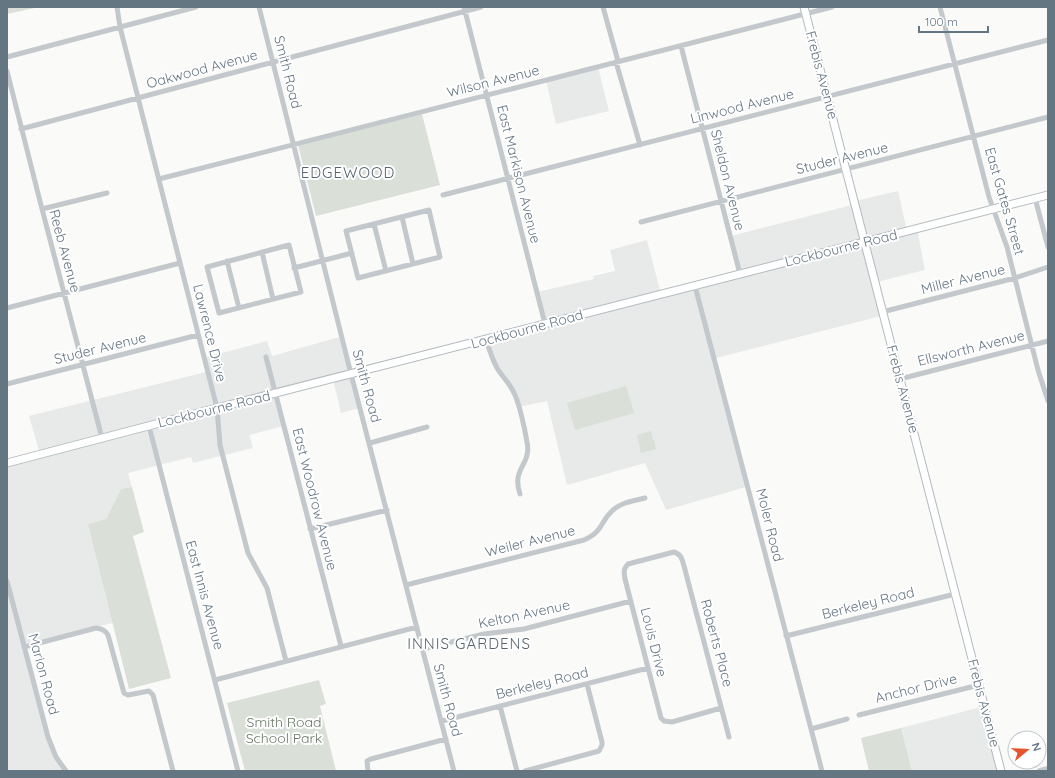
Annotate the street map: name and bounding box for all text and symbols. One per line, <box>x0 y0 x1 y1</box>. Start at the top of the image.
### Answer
scale bar <box>919 8 988 34</box>
text: 100 m <box>925 14 958 29</box>
street label: Frebis Avenue <box>802 29 842 121</box>
street label: Smith Road <box>270 33 306 111</box>
street label: Oakwood Avenue <box>144 45 260 92</box>
street label: Wilson Avenue <box>445 61 541 101</box>
street label: Linwood Avenue <box>688 84 796 128</box>
street label: East Markison Avenue <box>493 103 545 245</box>
street label: Sheldon Avenue <box>707 128 749 232</box>
street label: Studer Avenue <box>794 138 890 178</box>
street label: East Gates Street <box>981 145 1029 257</box>
district label: EDGEWOOD <box>301 163 395 182</box>
street label: Reeb Avenue <box>45 207 85 295</box>
street label: Lockbourne Road <box>783 225 899 271</box>
street label: Miller Avenue <box>919 260 1007 298</box>
street label: Lawrence Drive <box>189 282 231 384</box>
street label: Lockbourne Road <box>469 305 585 353</box>
street label: Ellsworth Avenue <box>916 326 1026 370</box>
street label: Studer Avenue <box>52 328 148 368</box>
street label: Frebis Avenue <box>883 343 923 435</box>
street label: Smith Road <box>349 348 385 424</box>
street label: Lockbourne Road <box>156 386 272 432</box>
street label: East Woodrow Avenue <box>289 426 341 572</box>
street label: Moler Road <box>752 486 788 564</box>
street label: Weiler Avenue <box>483 521 577 561</box>
street label: East Innis Avenue <box>182 538 228 652</box>
street label: Berkeley Road <box>820 583 916 623</box>
street label: Kelton Avenue <box>477 595 572 632</box>
street label: Roberts Place <box>697 597 737 689</box>
street label: Louis Drive <box>637 605 671 679</box>
street label: Marion Road <box>24 631 64 717</box>
district label: INNIS GARDENS <box>407 634 531 653</box>
street label: Frebis Avenue <box>964 657 1004 749</box>
street label: Smith Road <box>430 662 466 738</box>
street label: Berkeley Road <box>494 663 590 703</box>
street label: Anchor Drive <box>873 669 959 707</box>
park label: Smith Road School Park <box>246 713 322 747</box>
north arrow <box>1007 730 1047 770</box>
text: N <box>1029 741 1044 753</box>

